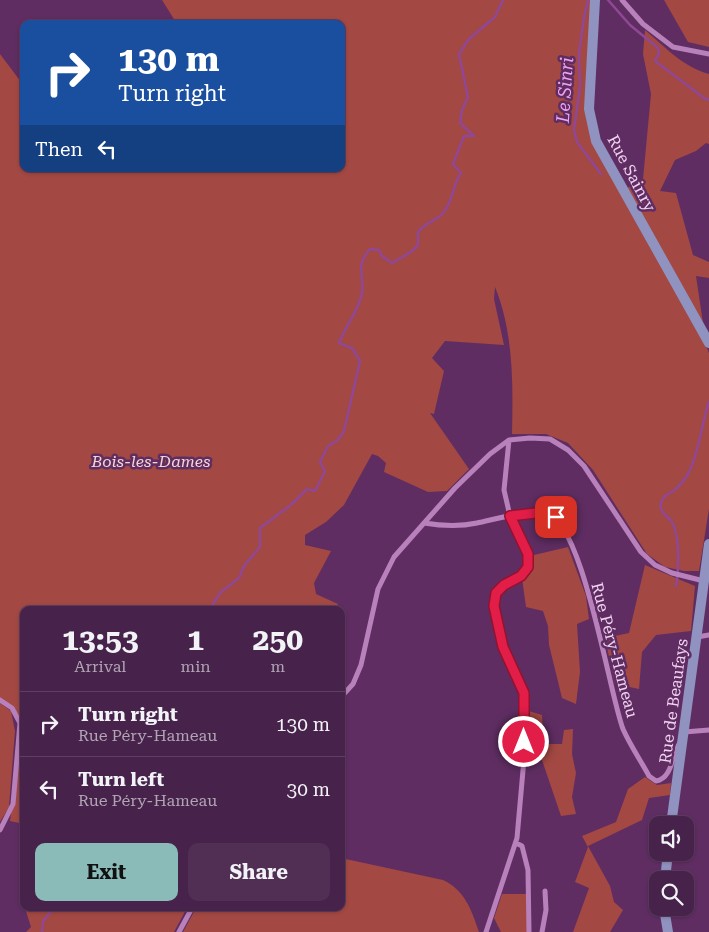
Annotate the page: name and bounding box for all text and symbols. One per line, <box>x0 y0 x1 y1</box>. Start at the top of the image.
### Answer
text: 130 m <box>118 39 219 80</box>
icon: right <box>35 40 100 105</box>
water label: Le Sinri <box>552 56 577 125</box>
text: Turn right <box>118 81 226 106</box>
street label: Rue Sainry <box>603 132 660 215</box>
icon: left <box>93 135 121 163</box>
text: Then <box>35 138 83 161</box>
park label: Bois-les-Dames <box>90 452 211 471</box>
pin <box>535 496 577 538</box>
icon: arrive <box>542 503 570 531</box>
street label: Rue Péry-Hameau <box>587 580 642 720</box>
text: 13:53 <box>62 622 139 657</box>
text: 1 <box>187 622 204 657</box>
text: 250 <box>253 622 303 657</box>
street label: Rue de Beaufays <box>655 637 692 765</box>
text: Arrival <box>74 657 126 676</box>
text: min <box>181 657 211 676</box>
text: m <box>270 657 285 676</box>
text: Turn right <box>78 703 178 726</box>
icon: right <box>35 710 63 738</box>
text: 130 m <box>276 713 330 736</box>
position arrow <box>497 715 549 767</box>
text: Rue Péry-Hameau <box>78 726 217 745</box>
text: Turn left <box>78 768 164 791</box>
icon: left <box>35 775 63 803</box>
text: 30 m <box>287 778 330 801</box>
text: Rue Péry-Hameau <box>78 791 217 810</box>
map controls <box>649 816 694 916</box>
button: sound <box>649 816 694 861</box>
button: Exit <box>35 843 178 901</box>
button: Share <box>188 843 330 901</box>
button: search <box>649 871 694 916</box>

